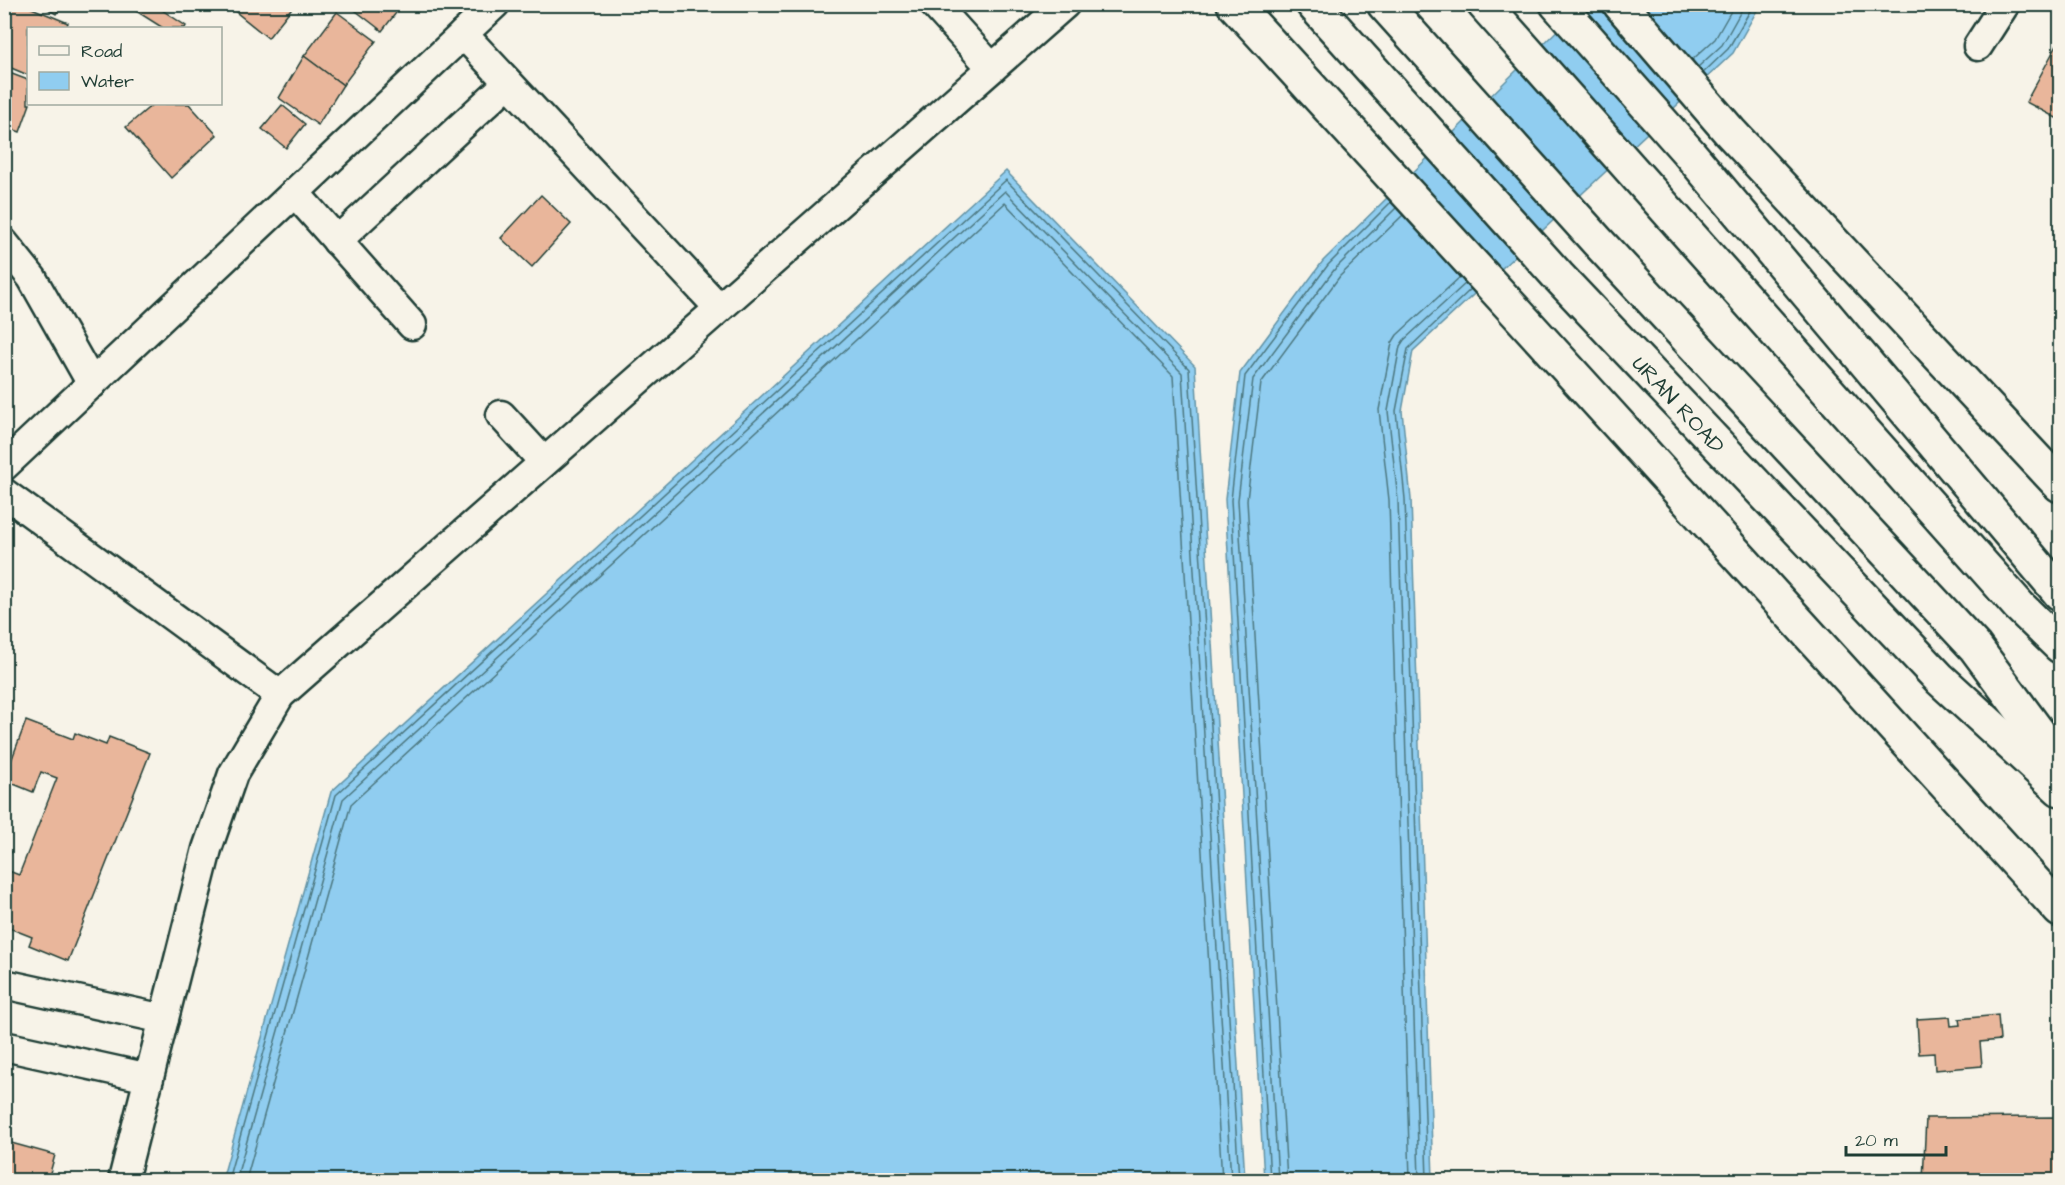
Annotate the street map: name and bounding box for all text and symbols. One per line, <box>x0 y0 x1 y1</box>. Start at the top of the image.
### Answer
legend <box>27 27 222 105</box>
text: Road <box>81 39 122 64</box>
text: Water <box>81 69 134 94</box>
street label: URAN ROAD <box>1624 349 1731 461</box>
scale bar <box>1846 1119 1946 1157</box>
text: 20 m <box>1855 1128 1898 1153</box>

